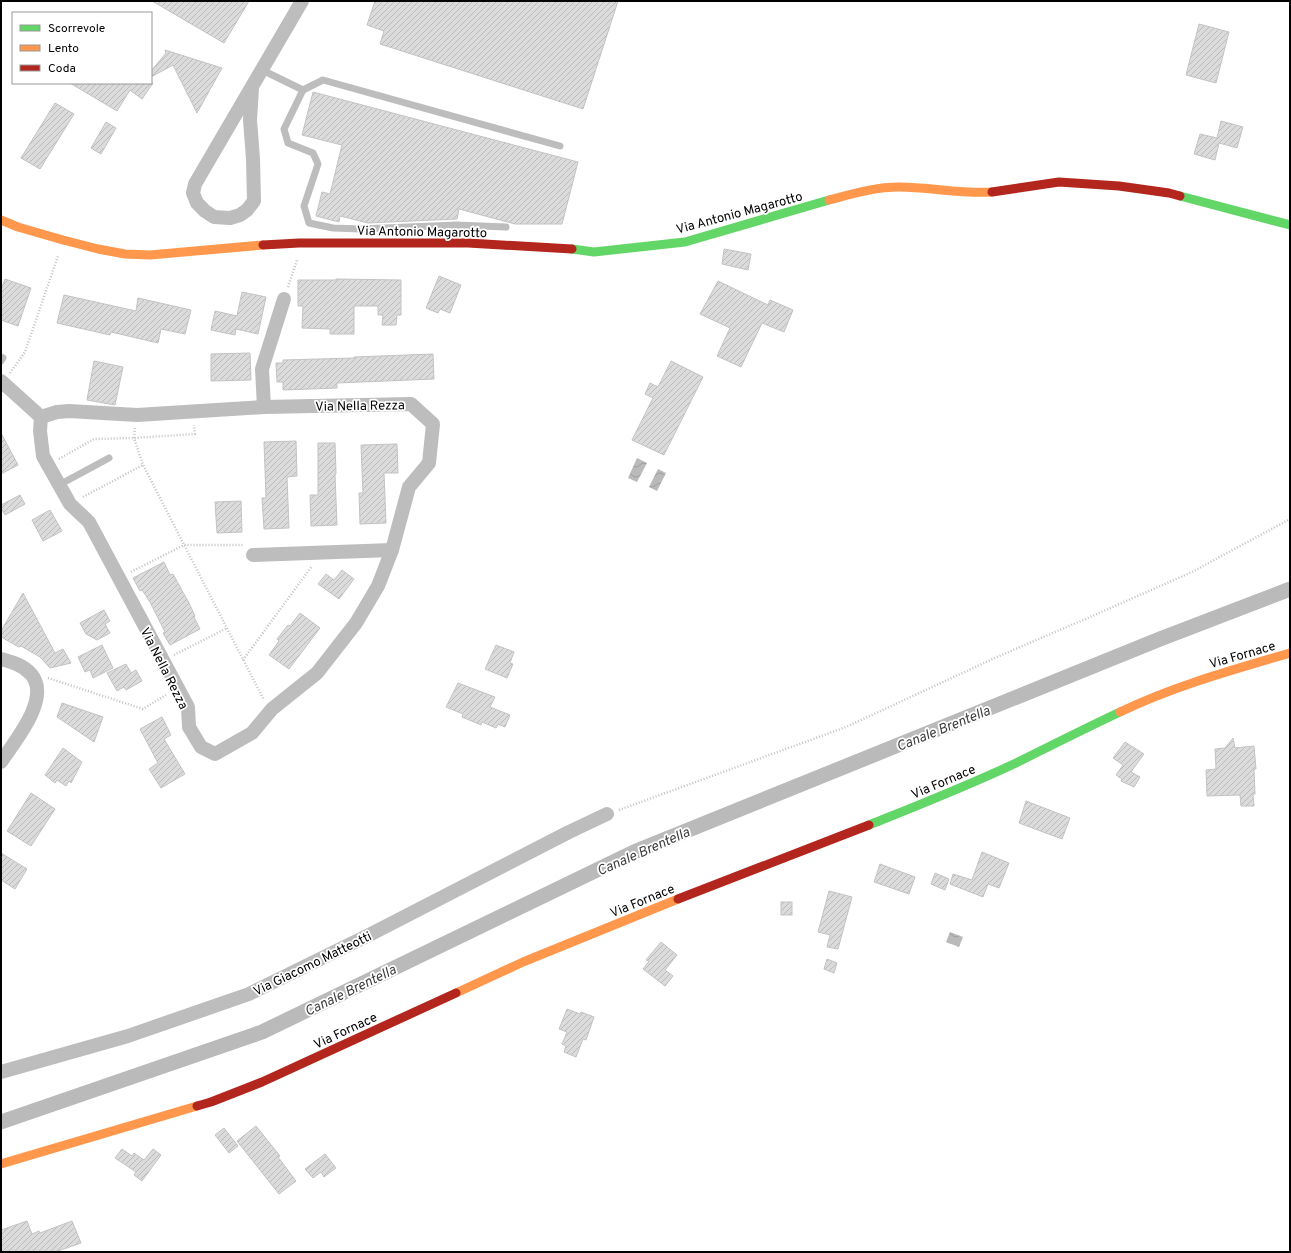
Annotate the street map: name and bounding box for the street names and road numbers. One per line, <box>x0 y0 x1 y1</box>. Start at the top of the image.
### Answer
street label: Via Antonio Magarotto <box>675 189 804 239</box>
street label: Via Antonio Magarotto <box>357 224 487 242</box>
street label: Via Nella Rezza <box>315 398 405 416</box>
street label: Via Nella Rezza <box>136 625 191 713</box>
street label: Via Fornace <box>1208 639 1278 673</box>
street label: Via Fornace <box>909 762 978 804</box>
street label: Via Fornace <box>608 882 677 922</box>
street label: Via Giacomo Matteotti <box>251 929 375 1000</box>
street label: Via Fornace <box>312 1010 380 1053</box>

